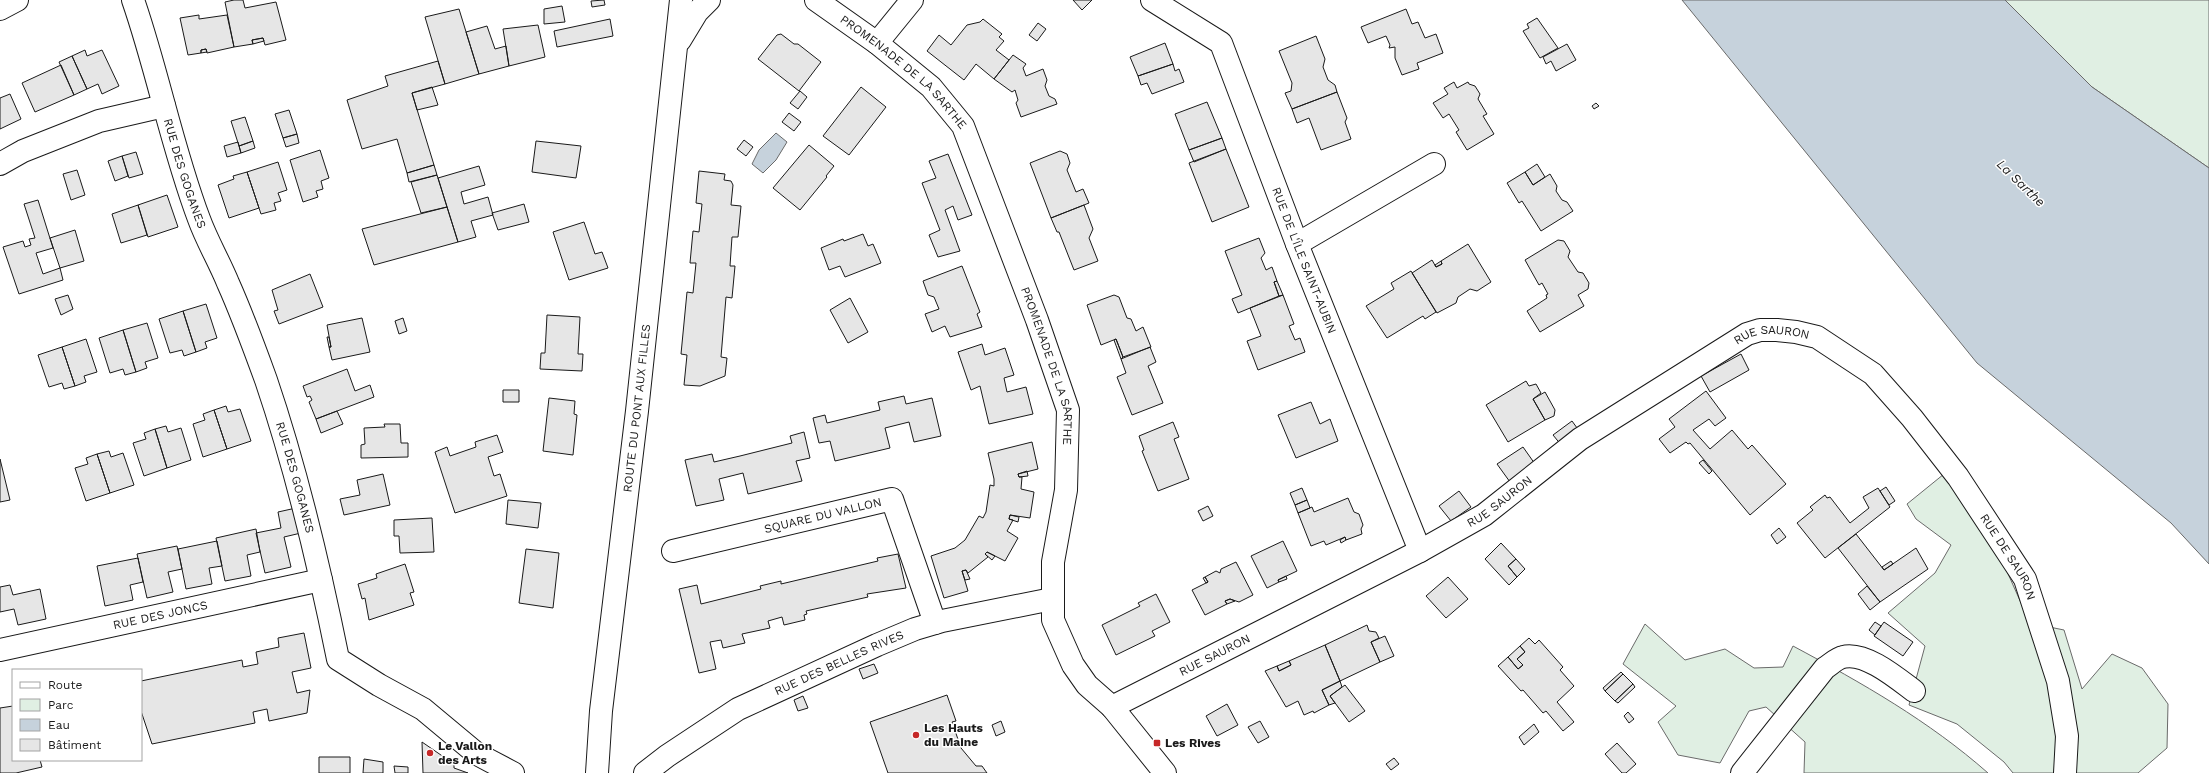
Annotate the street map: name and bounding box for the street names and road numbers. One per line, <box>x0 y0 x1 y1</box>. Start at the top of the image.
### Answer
street label: PROMENADE DE LA SARTHE <box>838 12 970 132</box>
street label: RUE DES GOGANES <box>161 117 209 231</box>
street label: RUE DE L'ÎLE SAINT-AUBIN <box>1269 185 1339 336</box>
street label: PROMENADE DE LA SARTHE <box>1018 285 1076 446</box>
street label: ROUTE DU PONT AUX FILLES <box>620 323 653 493</box>
street label: RUE SAURON <box>1731 323 1811 348</box>
street label: RUE DES GOGANES <box>273 420 317 535</box>
street label: RUE SAURON <box>1464 473 1535 530</box>
street label: SQUARE DU VALLON <box>763 495 883 536</box>
street label: RUE DE SAURON <box>1977 511 2038 602</box>
street label: RUE DES JONCS <box>112 598 209 632</box>
street label: RUE DES BELLES RIVES <box>772 628 906 698</box>
street label: RUE SAURON <box>1177 631 1252 679</box>

